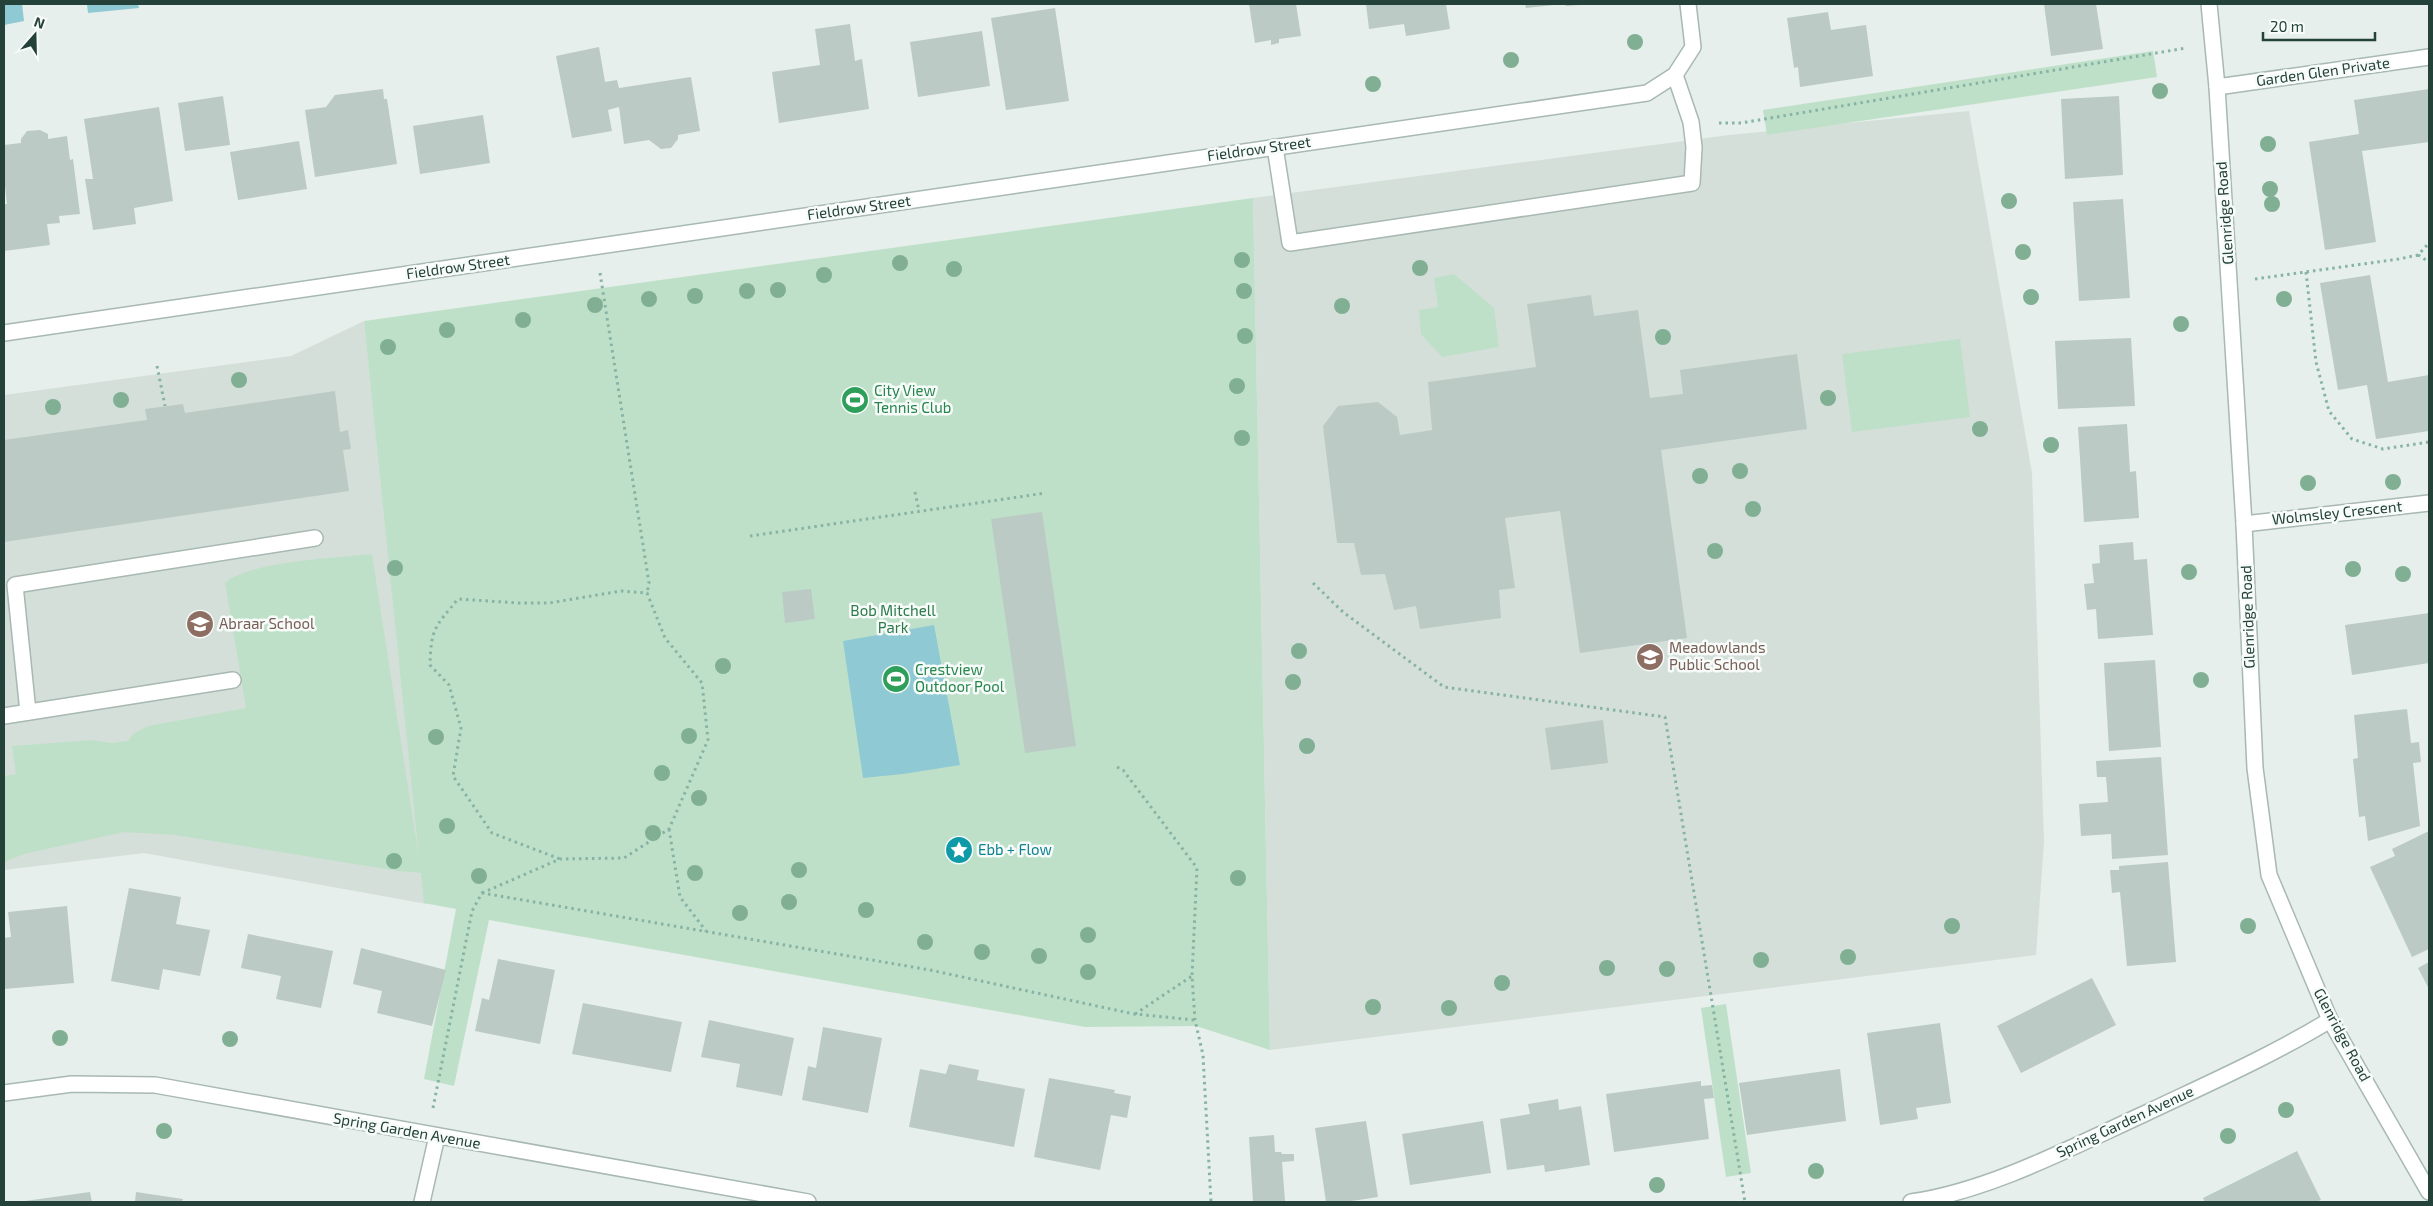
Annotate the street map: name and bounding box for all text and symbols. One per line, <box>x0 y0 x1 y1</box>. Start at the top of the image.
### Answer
north arrow <box>10 10 60 60</box>
scale bar <box>2263 10 2376 42</box>
text: N <box>32 13 47 32</box>
text: 20 m <box>2270 17 2304 35</box>
street label: Garden Glen Private <box>2255 53 2391 89</box>
street label: Fieldrow Street <box>1206 132 1312 164</box>
street label: Glenridge Road <box>2211 161 2237 265</box>
street label: Fieldrow Street <box>806 191 912 223</box>
street label: Fieldrow Street <box>405 250 511 282</box>
place label: City View Tennis Club <box>874 381 951 416</box>
sports icon: City View Tennis Club <box>840 385 870 415</box>
street label: Wolmsley Crescent <box>2271 496 2403 528</box>
street label: Glenridge Road <box>2236 565 2258 669</box>
park label: Bob Mitchell Park <box>850 601 936 636</box>
school or university icon: Abraar School <box>185 609 215 639</box>
place label: Abraar School <box>219 614 315 632</box>
place label: Meadowlands Public School <box>1669 638 1766 673</box>
school or university icon: Meadowlands Public School <box>1635 642 1665 672</box>
place label: Crestview Outdoor Pool <box>915 660 1005 695</box>
sports icon: Crestview Outdoor Pool <box>881 664 911 694</box>
place icon: Ebb + Flow <box>944 835 974 865</box>
place label: Ebb + Flow <box>978 840 1052 858</box>
street label: Glenridge Road <box>2311 985 2375 1084</box>
street label: Spring Garden Avenue <box>2053 1081 2196 1161</box>
street label: Spring Garden Avenue <box>332 1108 482 1152</box>

